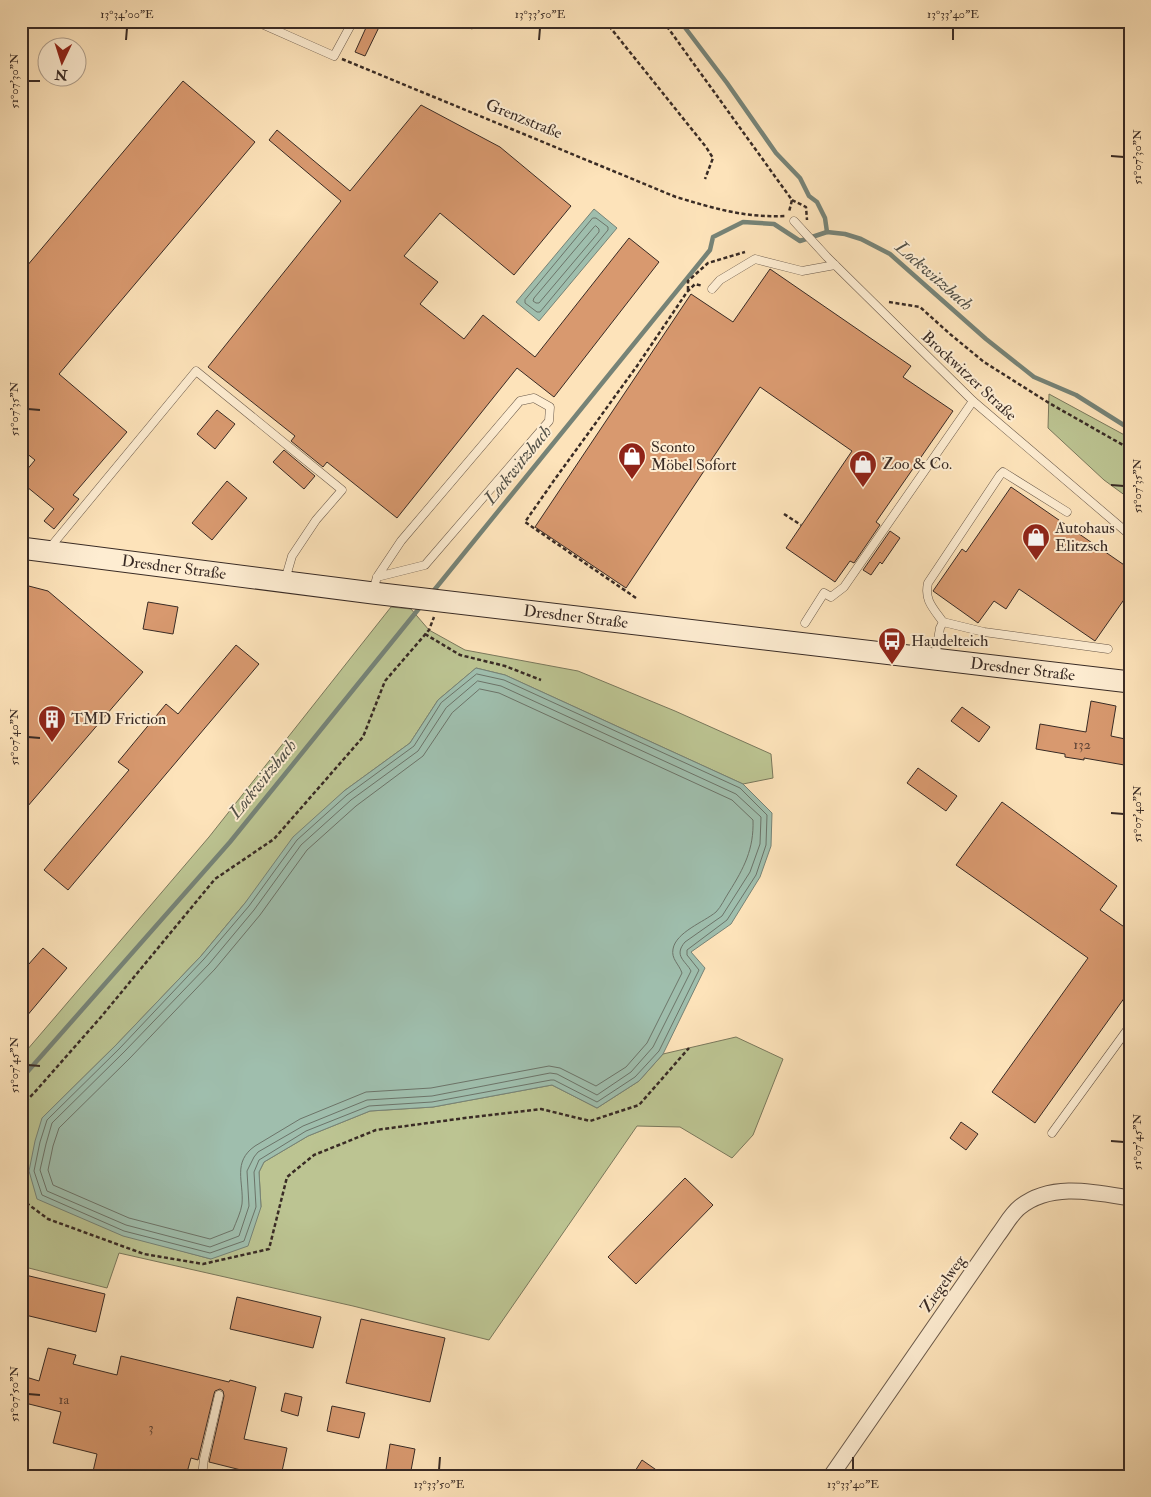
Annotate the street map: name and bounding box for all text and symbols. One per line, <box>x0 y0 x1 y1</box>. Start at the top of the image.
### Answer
text: 13°34'00"E <box>100 7 154 22</box>
text: 13°33'50"E <box>515 7 566 22</box>
text: 13°33'40"E <box>927 7 979 22</box>
north arrow <box>38 38 88 88</box>
text: 51°07'30"N <box>7 53 22 109</box>
text: N <box>54 66 69 83</box>
street label: Grenzstraße <box>483 95 565 143</box>
text: 51°07'30"N <box>1130 129 1145 185</box>
water label: Lockwitzbach <box>890 235 978 316</box>
street label: Brockwitzer Straße <box>917 327 1021 425</box>
text: 51°07'35"N <box>7 382 22 436</box>
water label: Lockwitzbach <box>478 421 557 510</box>
place label: Sconto Möbel Sofort <box>651 437 736 475</box>
shop icon: Sconto Möbel Sofort <box>617 441 647 480</box>
shop icon: Zoo & Co. <box>848 449 878 488</box>
place label: Zoo & Co. <box>882 454 952 474</box>
text: 51°07'35"N <box>1130 459 1145 513</box>
place label: Autohaus Elitzsch <box>1054 518 1115 556</box>
shop icon: Autohaus Elitzsch <box>1021 522 1051 561</box>
street label: Dresdner Straße <box>120 551 228 584</box>
street label: Dresdner Straße <box>522 601 629 633</box>
bus stop icon: Haudelteich <box>877 626 907 665</box>
place label: Haudelteich <box>911 631 989 651</box>
street label: Dresdner Straße <box>969 653 1076 685</box>
building icon: TMD Friction <box>37 704 67 743</box>
text: 51°07'40"N <box>7 708 22 766</box>
place label: TMD Friction <box>71 709 166 729</box>
water label: Lockwitzbach <box>223 735 302 824</box>
house number: 132 <box>1073 736 1091 753</box>
text: 51°07'40"N <box>1130 785 1145 843</box>
text: 51°07'45"N <box>7 1037 22 1093</box>
text: 51°07'45"N <box>1130 1114 1145 1170</box>
street label: Ziegelweg <box>916 1250 971 1317</box>
text: 51°07'50"N <box>7 1366 22 1422</box>
house number: 1a <box>59 1391 70 1408</box>
house number: 3 <box>148 1419 154 1436</box>
text: 13°33'50"E <box>414 1477 465 1492</box>
text: 13°33'40"E <box>827 1477 879 1492</box>

